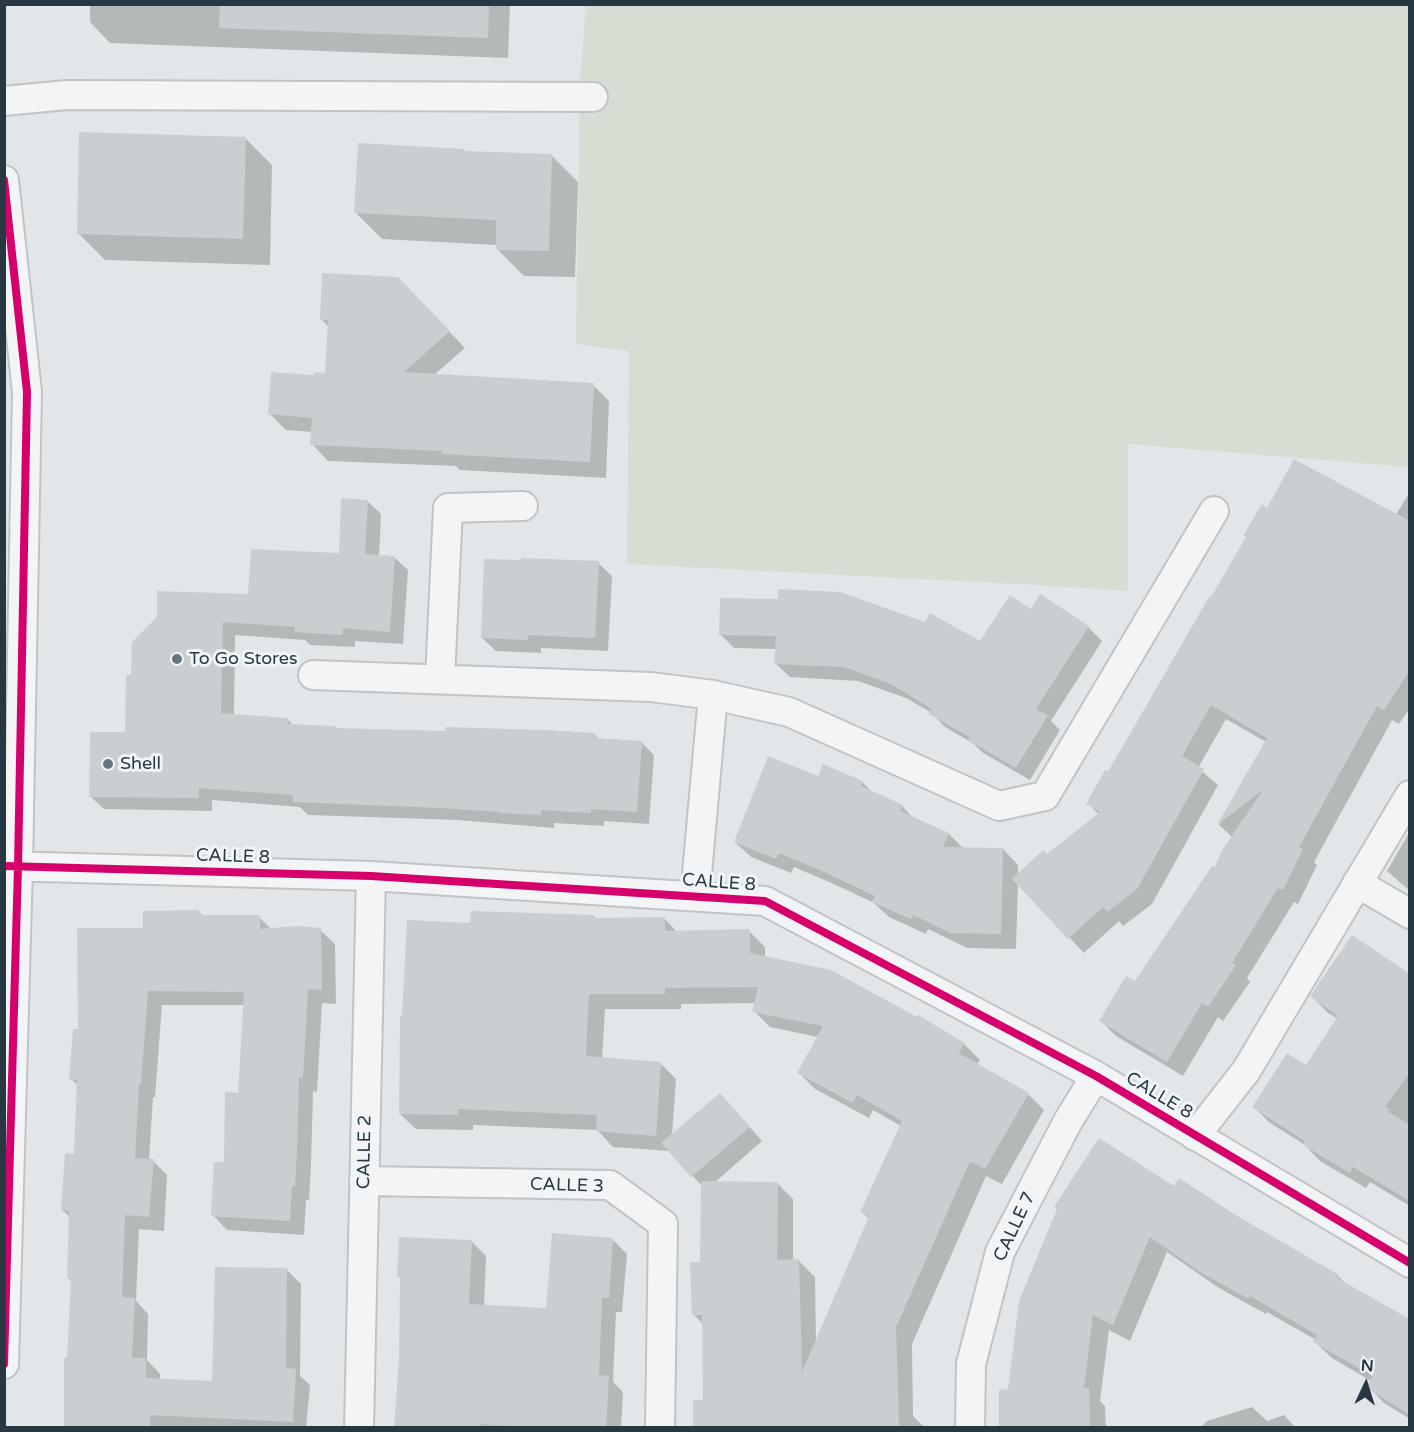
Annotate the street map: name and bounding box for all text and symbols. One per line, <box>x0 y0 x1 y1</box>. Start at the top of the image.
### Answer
place label: To Go Stores <box>189 648 298 670</box>
marker: To Go Stores <box>170 652 184 666</box>
place label: Shell <box>120 753 161 775</box>
marker: Shell <box>101 757 115 771</box>
street label: CALLE 8 <box>196 845 270 869</box>
street label: CALLE 8 <box>681 870 757 896</box>
street label: CALLE 8 <box>1122 1068 1196 1124</box>
street label: CALLE 2 <box>354 1115 376 1189</box>
street label: CALLE 3 <box>530 1174 604 1198</box>
street label: CALLE 7 <box>990 1189 1040 1265</box>
north arrow <box>1336 1354 1396 1414</box>
text: N <box>1360 1356 1374 1376</box>

